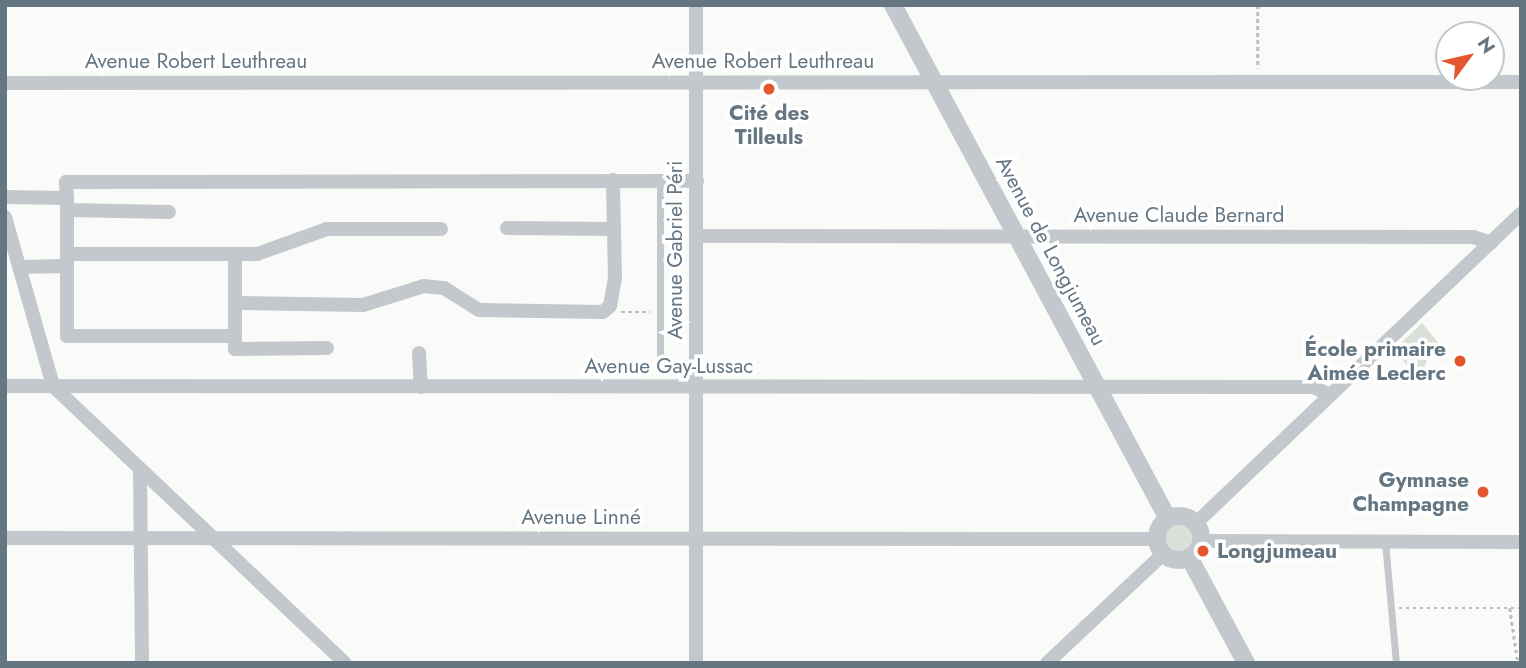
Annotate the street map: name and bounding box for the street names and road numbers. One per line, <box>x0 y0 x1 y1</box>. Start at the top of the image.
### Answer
street label: Avenue Robert Leuthreau <box>85 48 307 74</box>
street label: Avenue Robert Leuthreau <box>652 48 874 74</box>
street label: Avenue de Longjumeau <box>990 152 1112 350</box>
street label: Avenue Gabriel Péri <box>662 160 688 340</box>
street label: Avenue Claude Bernard <box>1073 202 1285 228</box>
street label: Avenue Gay-Lussac <box>585 353 753 379</box>
street label: Avenue Linné <box>521 504 641 530</box>

